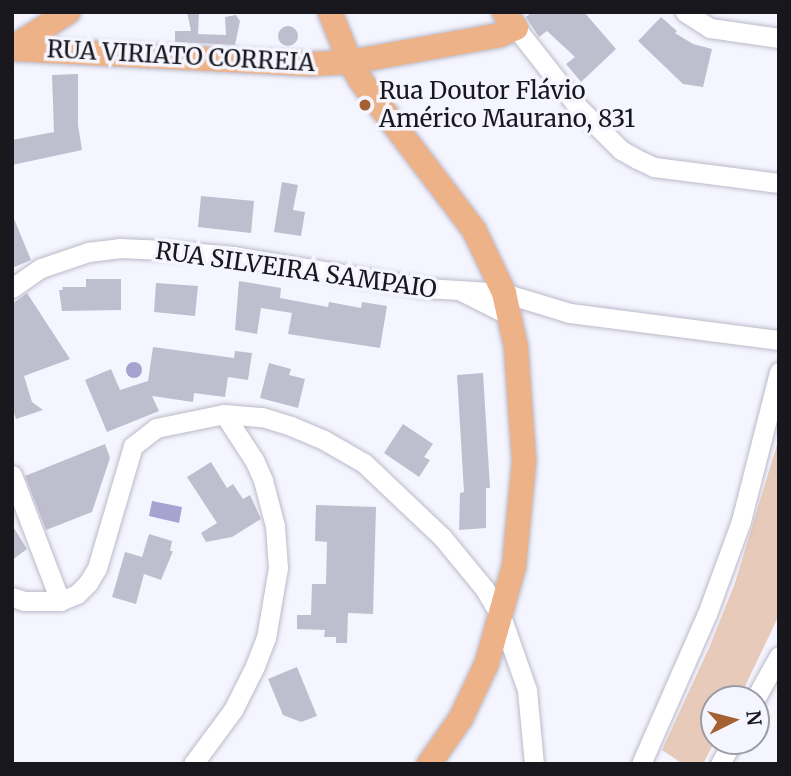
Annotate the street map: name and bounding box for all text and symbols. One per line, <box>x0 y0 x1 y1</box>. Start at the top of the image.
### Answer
street label: RUA VIRIATO CORREIA <box>46 35 316 77</box>
place label: Rua Doutor Flávio Américo Maurano, 831 <box>379 77 635 133</box>
marker: Rua Doutor Flávio Américo Maurano, 831 <box>357 97 373 113</box>
street label: RUA SILVEIRA SAMPAIO <box>154 236 438 304</box>
north arrow <box>700 685 770 755</box>
text: N <box>741 709 767 727</box>

